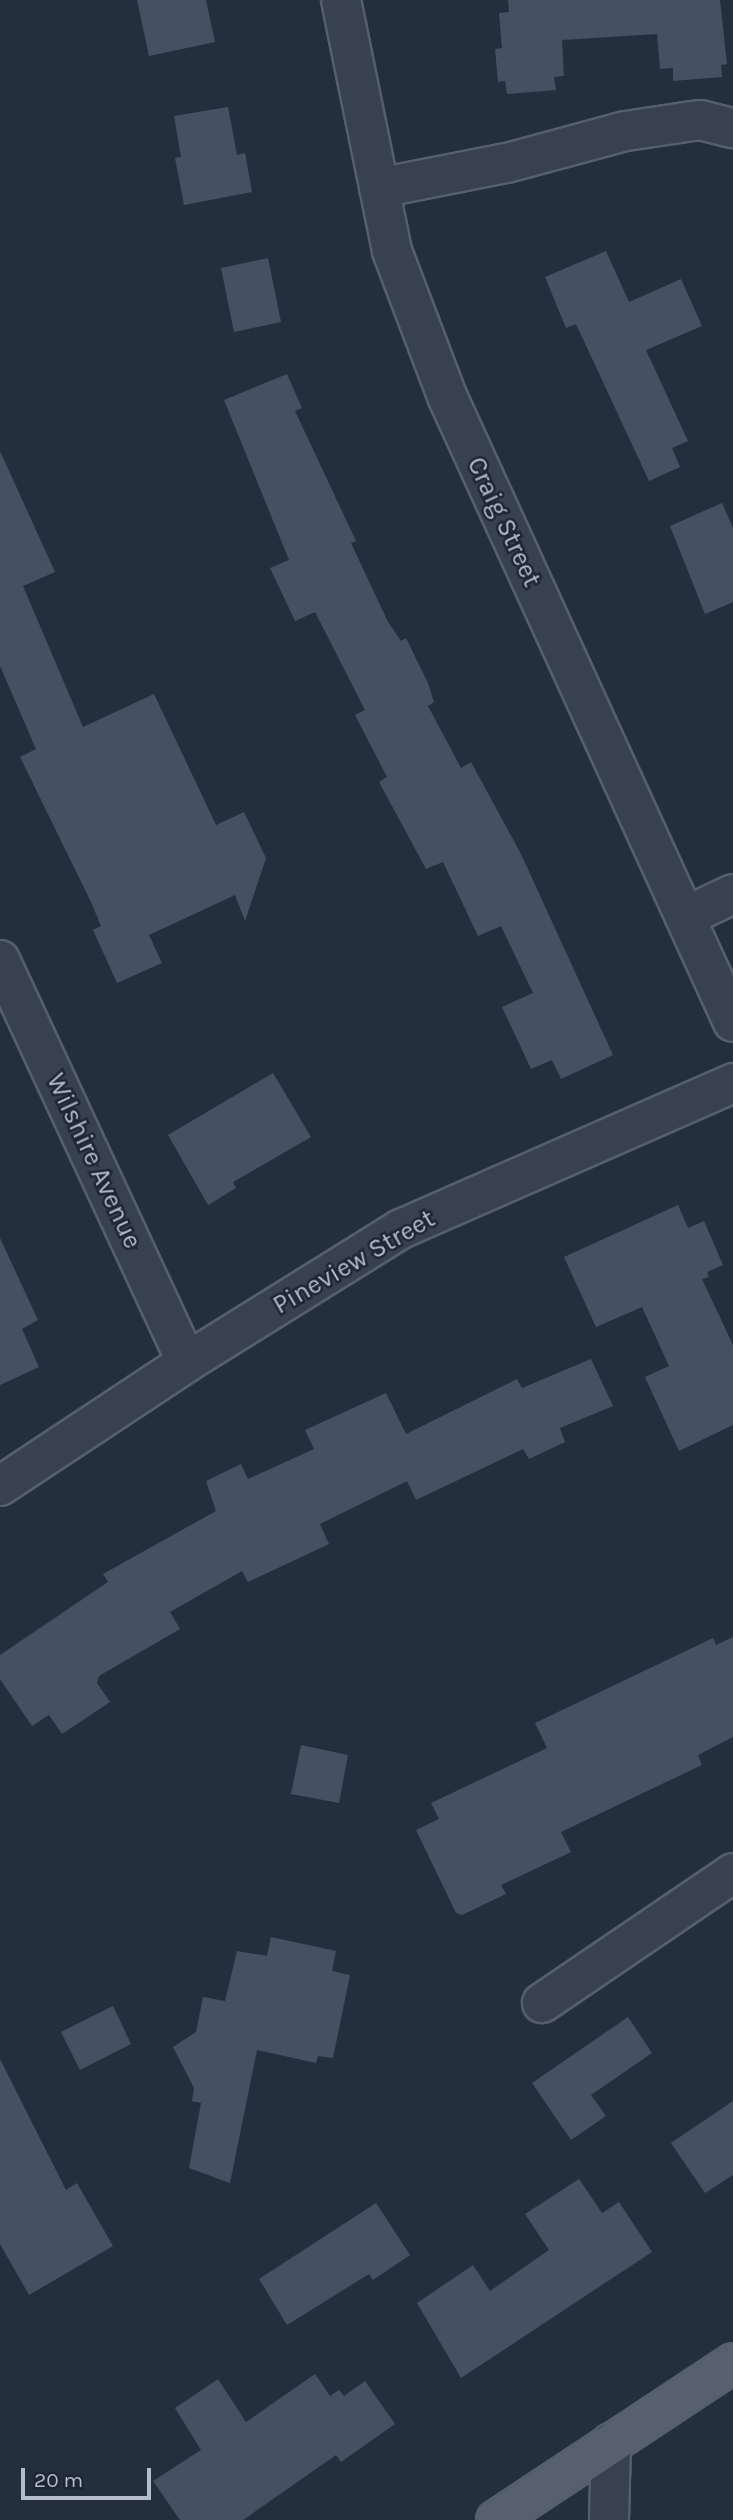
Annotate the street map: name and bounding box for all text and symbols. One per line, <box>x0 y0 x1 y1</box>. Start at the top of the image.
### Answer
street label: Craig Street <box>460 452 548 592</box>
street label: Wilshire Avenue <box>40 1068 148 1254</box>
street label: Pineview Street <box>268 1203 440 1321</box>
scale bar <box>24 2454 154 2498</box>
text: 20 m <box>34 2468 83 2492</box>

